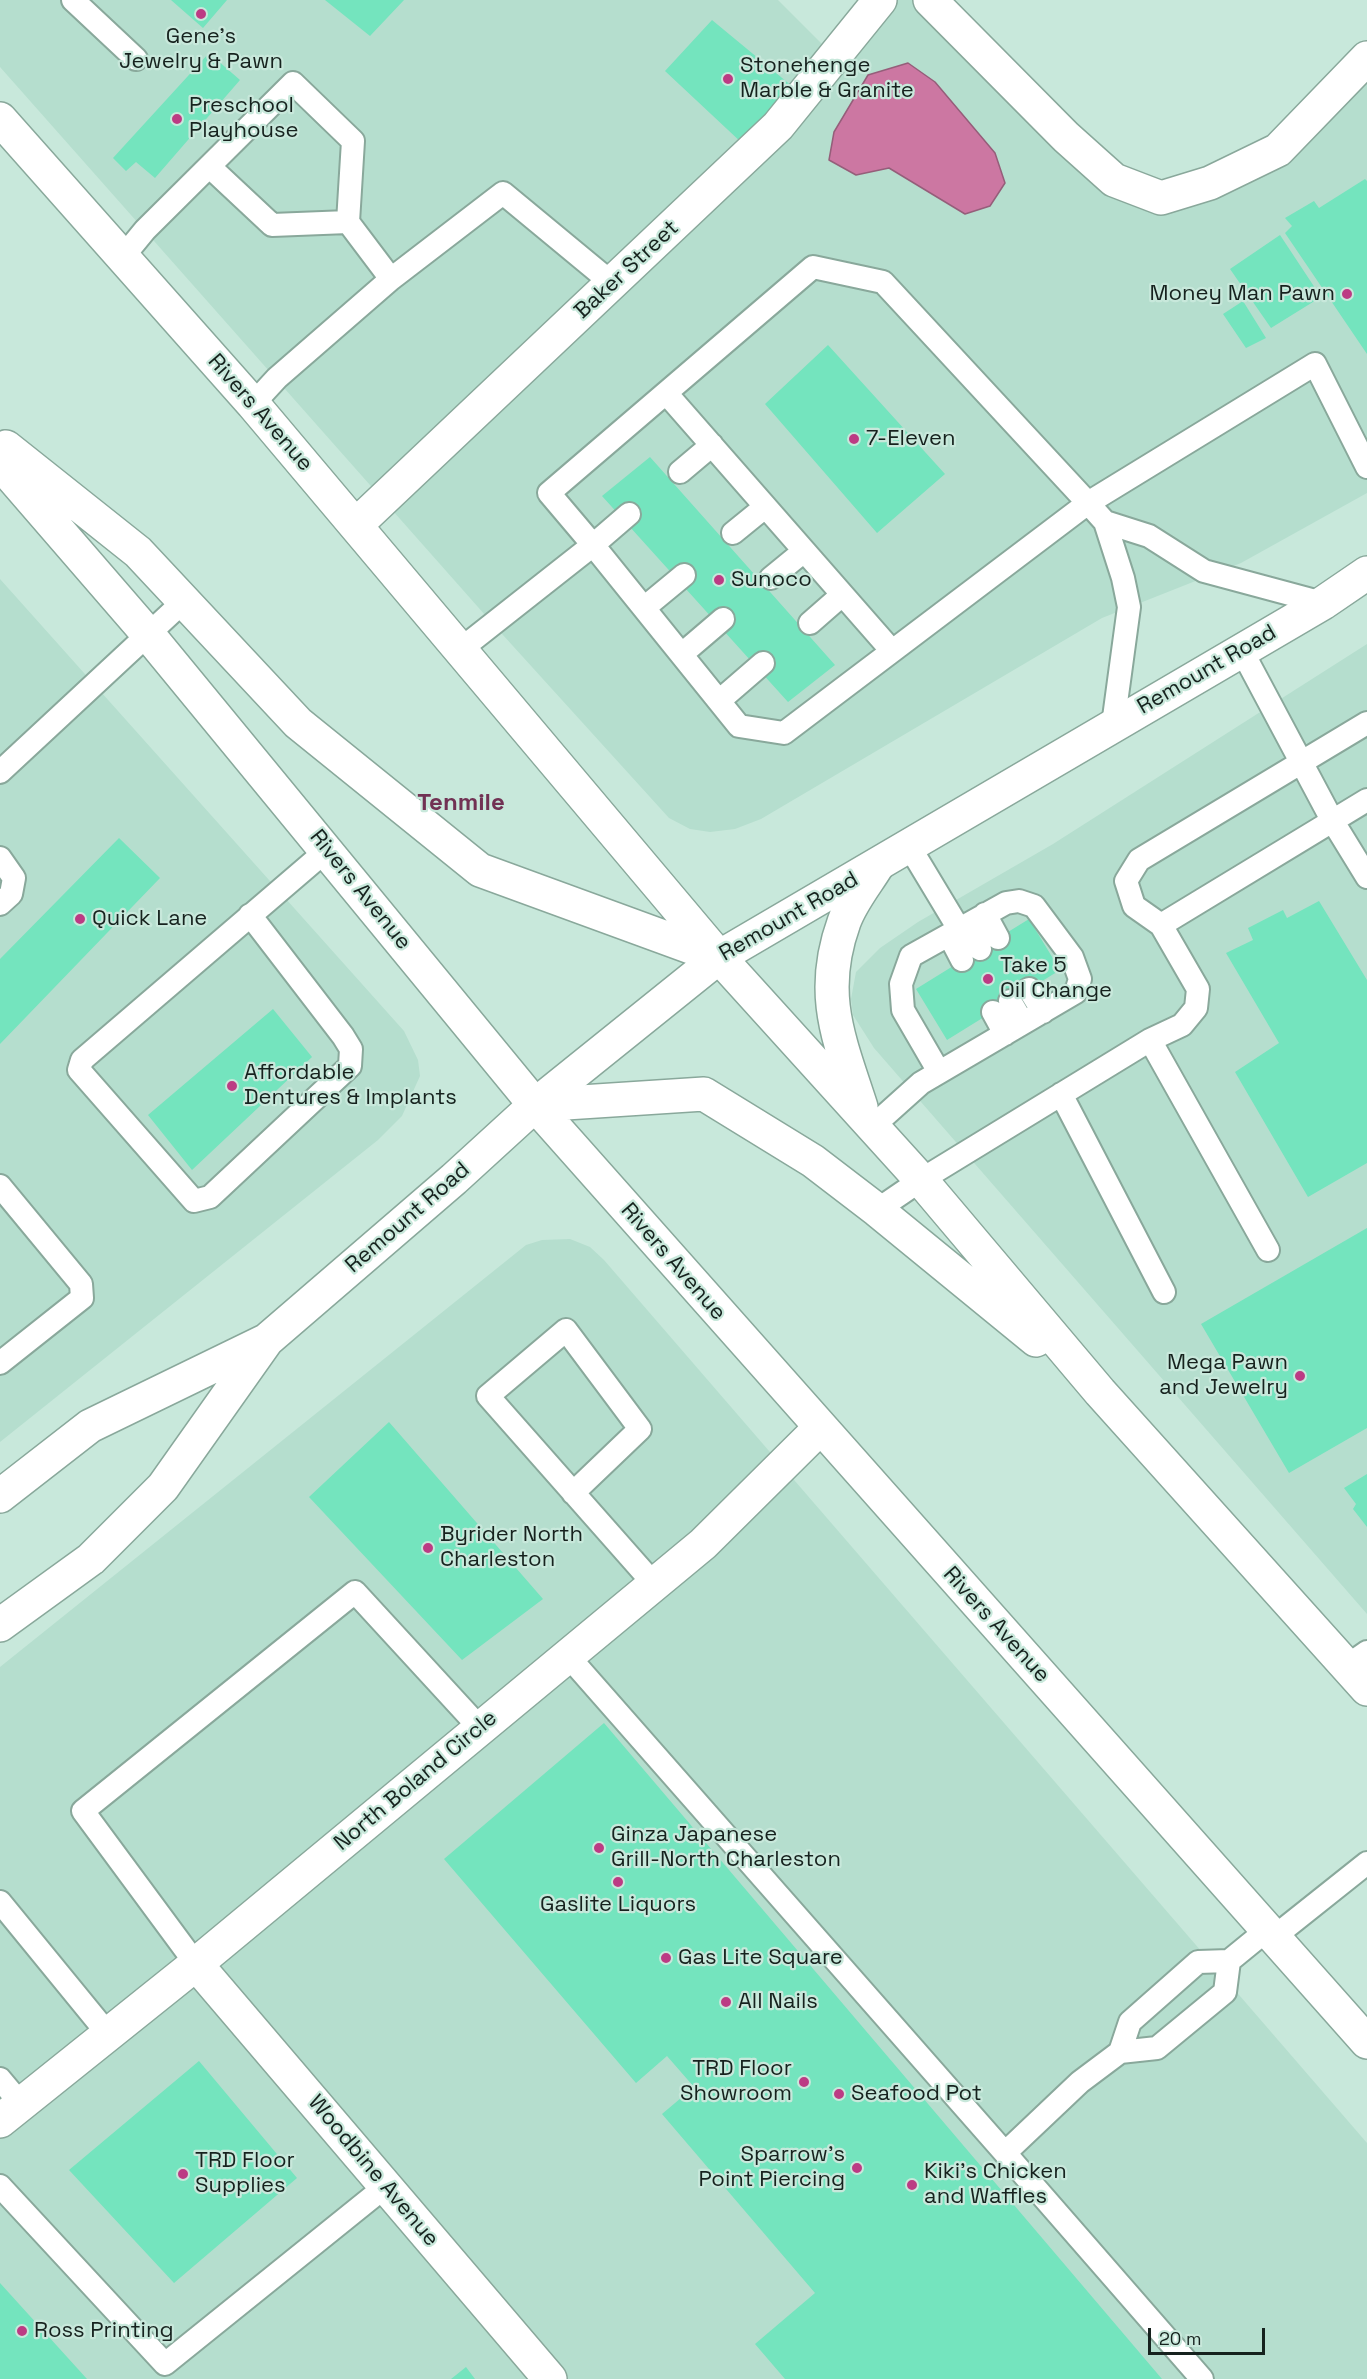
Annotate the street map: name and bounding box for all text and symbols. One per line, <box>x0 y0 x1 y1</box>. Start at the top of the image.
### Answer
marker: Gene's Jewelry & Pawn <box>194 7 208 21</box>
place label: Gene's Jewelry & Pawn <box>119 24 283 76</box>
place label: Stonehenge Marble & Granite <box>740 53 914 104</box>
marker: Stonehenge Marble & Granite <box>721 72 735 86</box>
place label: Preschool Playhouse <box>189 93 299 144</box>
marker: Preschool Playhouse <box>170 112 184 126</box>
street label: Baker Street <box>569 215 685 325</box>
place label: Money Man Pawn <box>1149 281 1335 307</box>
marker: Money Man Pawn <box>1340 287 1354 301</box>
street label: Rivers Avenue <box>202 349 318 477</box>
place label: 7-Eleven <box>866 426 955 452</box>
marker: 7-Eleven <box>847 432 861 446</box>
place label: Sunoco <box>731 567 812 593</box>
marker: Sunoco <box>712 573 726 587</box>
street label: Remount Road <box>1133 620 1281 720</box>
district label: Tenmile <box>417 789 505 817</box>
street label: Rivers Avenue <box>304 825 416 955</box>
street label: Remount Road <box>715 867 863 967</box>
place label: Quick Lane <box>92 906 207 932</box>
marker: Quick Lane <box>73 912 87 926</box>
place label: Take 5 Oil Change <box>1000 953 1112 1004</box>
marker: Take 5 Oil Change <box>981 972 995 986</box>
place label: Affordable Dentures & Implants <box>244 1060 457 1112</box>
marker: Affordable Dentures & Implants <box>225 1079 239 1093</box>
street label: Remount Road <box>341 1157 475 1279</box>
street label: Rivers Avenue <box>615 1198 731 1326</box>
place label: Mega Pawn and Jewelry <box>1159 1350 1288 1402</box>
marker: Mega Pawn and Jewelry <box>1293 1369 1307 1383</box>
place label: Byrider North Charleston <box>440 1522 583 1574</box>
marker: Byrider North Charleston <box>421 1541 435 1555</box>
street label: Rivers Avenue <box>937 1562 1055 1688</box>
street label: North Boland Circle <box>329 1705 503 1857</box>
place label: Ginza Japanese Grill-North Charleston <box>611 1822 841 1874</box>
marker: Ginza Japanese Grill-North Charleston <box>592 1841 606 1855</box>
marker: Gaslite Liquors <box>611 1875 625 1889</box>
place label: Gaslite Liquors <box>540 1892 696 1918</box>
place label: Gas Lite Square <box>678 1945 843 1971</box>
marker: Gas Lite Square <box>659 1951 673 1965</box>
place label: All Nails <box>738 1989 818 2015</box>
marker: All Nails <box>719 1995 733 2009</box>
place label: TRD Floor Showroom <box>680 2056 792 2108</box>
marker: TRD Floor Showroom <box>797 2075 811 2089</box>
place label: Seafood Pot <box>851 2081 982 2107</box>
marker: Seafood Pot <box>832 2087 846 2101</box>
street label: Woodbine Avenue <box>302 2090 444 2252</box>
place label: Sparrow's Point Piercing <box>699 2142 845 2194</box>
place label: TRD Floor Supplies <box>195 2148 295 2200</box>
place label: Kiki's Chicken and Waffles <box>924 2159 1067 2210</box>
marker: Sparrow's Point Piercing <box>850 2161 864 2175</box>
marker: TRD Floor Supplies <box>176 2167 190 2181</box>
marker: Kiki's Chicken and Waffles <box>905 2178 919 2192</box>
scale bar <box>1151 2316 1268 2354</box>
place label: Ross Printing <box>34 2318 174 2344</box>
marker: Ross Printing <box>15 2324 29 2338</box>
text: 20 m <box>1159 2327 1202 2350</box>

